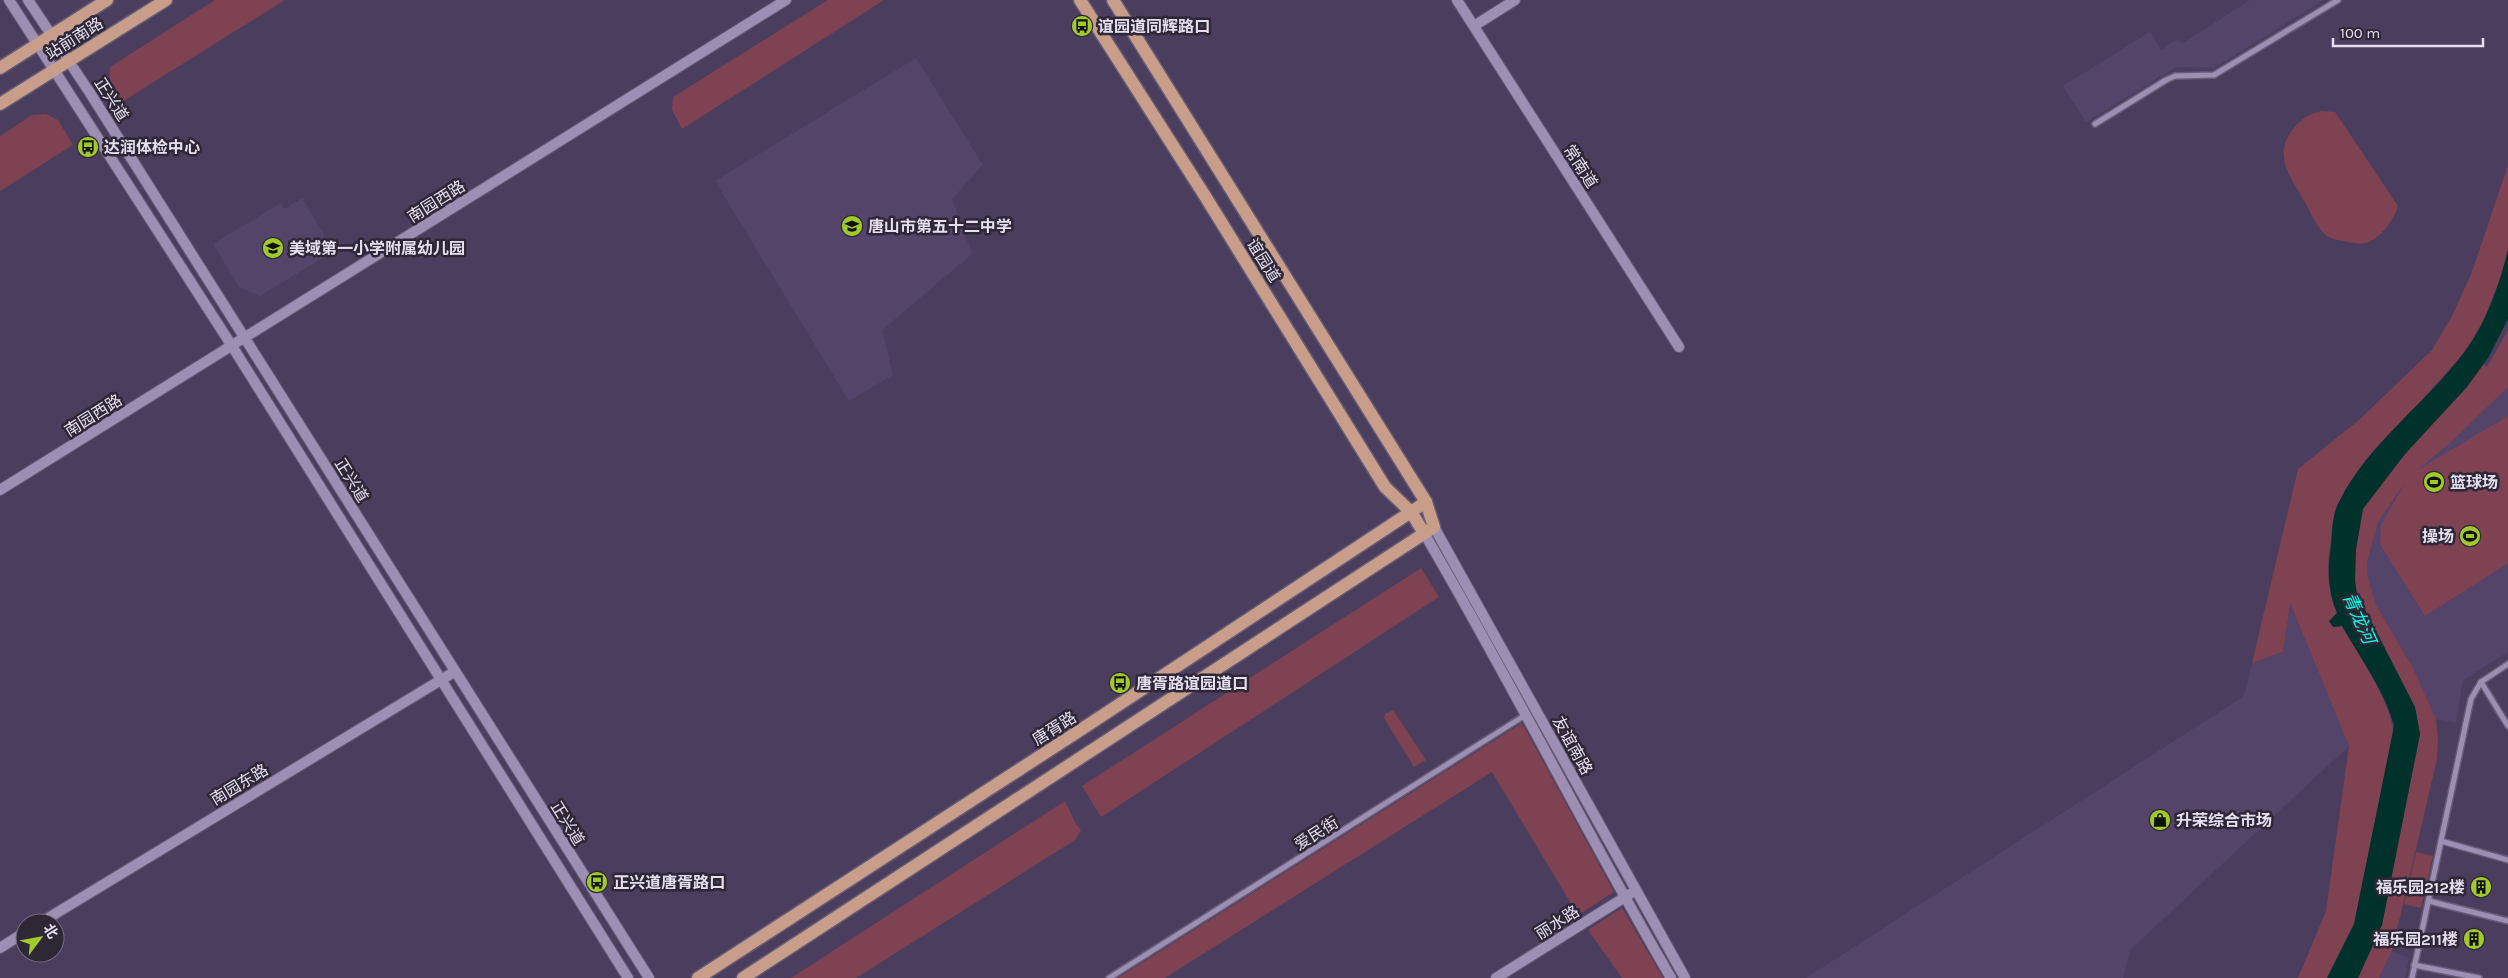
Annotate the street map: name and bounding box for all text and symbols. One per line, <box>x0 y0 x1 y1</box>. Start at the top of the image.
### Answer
street label: 站前南路 <box>42 13 106 63</box>
bus stop icon: 谊园道同辉路口 <box>1070 14 1094 38</box>
scale bar <box>2333 15 2483 47</box>
place label: 谊园道同辉路口 <box>1098 17 1210 36</box>
text: 100 m <box>2340 24 2380 42</box>
street label: 正兴道 <box>91 74 133 125</box>
bus stop icon: 达润体检中心 <box>76 135 100 159</box>
place label: 达润体检中心 <box>104 138 200 157</box>
street label: 常南道 <box>1560 141 1602 192</box>
street label: 南园西路 <box>404 176 468 226</box>
school or university icon: 唐山市第五十二中学 <box>840 214 864 238</box>
place label: 唐山市第五十二中学 <box>868 217 1012 236</box>
street label: 谊园道 <box>1243 235 1284 286</box>
school or university icon: 美域第一小学附属幼儿园 <box>261 236 285 260</box>
place label: 美域第一小学附属幼儿园 <box>289 239 465 258</box>
street label: 南园西路 <box>61 390 125 440</box>
street label: 正兴道 <box>331 455 372 506</box>
sports icon: 篮球场 <box>2422 470 2446 494</box>
place label: 篮球场 <box>2450 473 2498 492</box>
sports icon: 操场 <box>2458 524 2482 548</box>
place label: 操场 <box>2422 527 2454 546</box>
water label: 青龙河 <box>2338 589 2381 650</box>
bus stop icon: 唐胥路谊园道口 <box>1108 671 1132 695</box>
place label: 唐胥路谊园道口 <box>1136 674 1248 693</box>
street label: 唐胥路 <box>1029 708 1080 749</box>
street label: 友谊南路 <box>1549 713 1596 778</box>
street label: 南园东路 <box>207 760 272 809</box>
street label: 正兴道 <box>547 798 588 849</box>
shop icon: 升荣综合市场 <box>2148 808 2172 832</box>
place label: 升荣综合市场 <box>2176 811 2272 830</box>
street label: 爱民街 <box>1291 813 1342 854</box>
bus stop icon: 正兴道唐胥路口 <box>585 870 609 894</box>
place label: 正兴道唐胥路口 <box>613 873 725 892</box>
building icon: 福乐园212楼 <box>2469 875 2493 899</box>
place label: 福乐园212楼 <box>2376 878 2465 897</box>
street label: 丽水路 <box>1532 902 1583 943</box>
north arrow <box>15 913 65 963</box>
text: 北 <box>40 921 62 942</box>
building icon: 福乐园211楼 <box>2462 927 2486 951</box>
place label: 福乐园211楼 <box>2373 930 2458 949</box>

